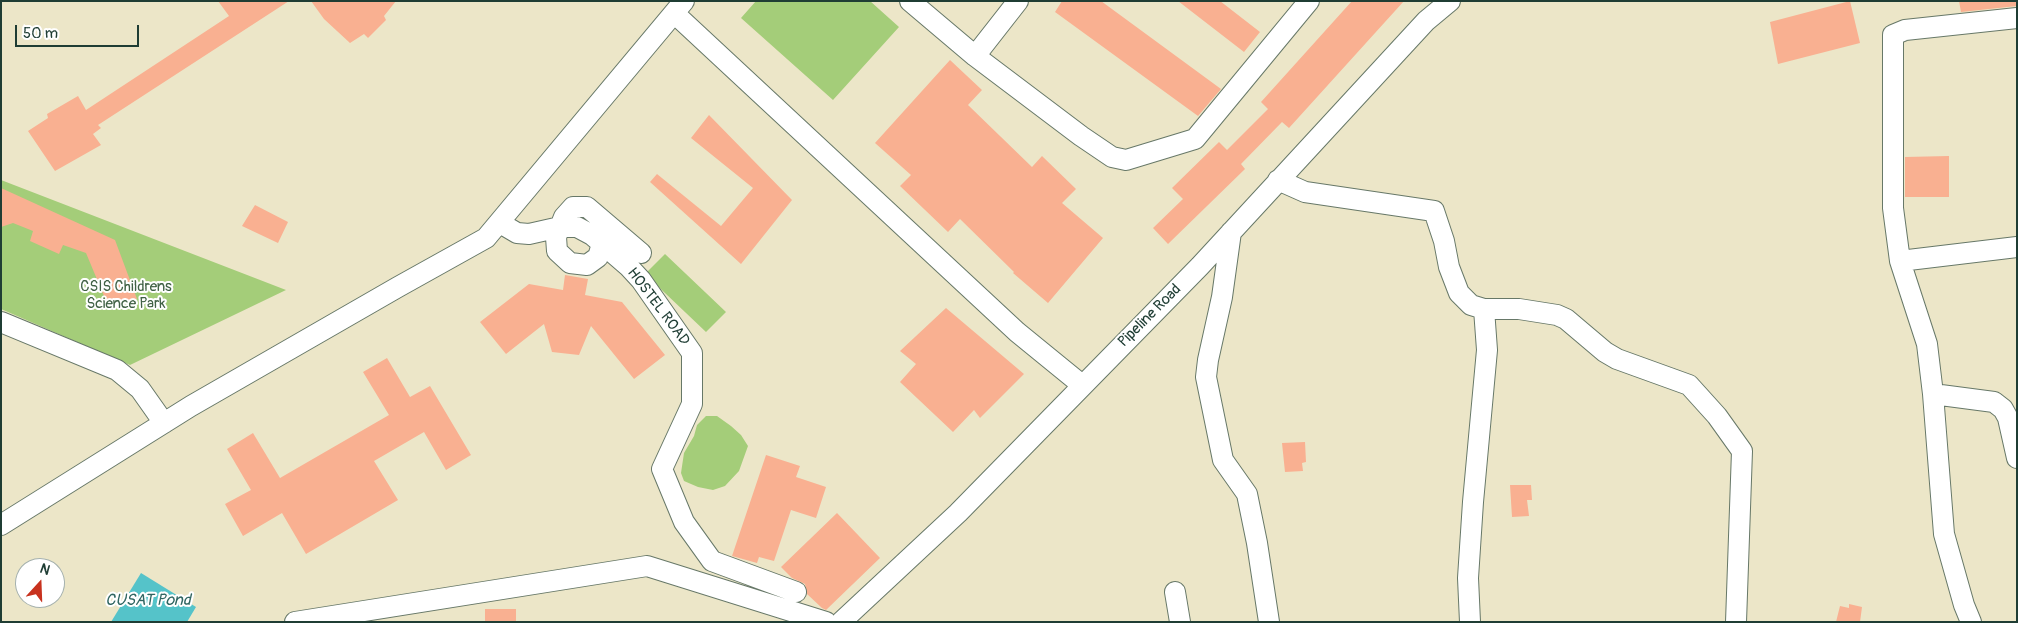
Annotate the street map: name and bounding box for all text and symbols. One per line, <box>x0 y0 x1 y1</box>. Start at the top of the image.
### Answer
scale bar <box>18 15 141 47</box>
text: 50 m <box>23 24 58 43</box>
street label: HOSTEL ROAD <box>623 264 693 350</box>
park label: CSIS Childrens Science Park <box>80 278 172 313</box>
street label: Pipeline Road <box>1115 281 1185 351</box>
north arrow <box>15 558 65 608</box>
text: N <box>38 560 52 579</box>
water label: CUSAT Pond <box>105 591 191 611</box>

